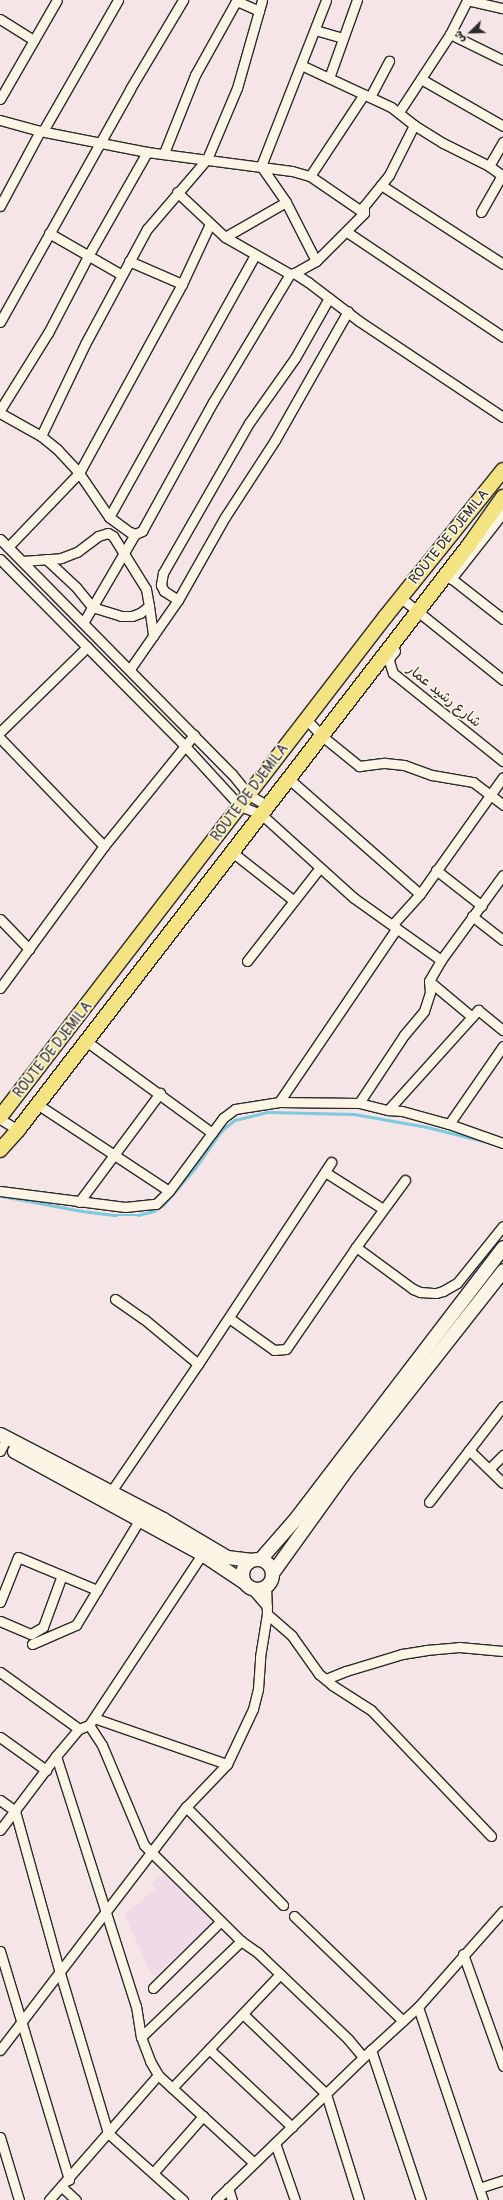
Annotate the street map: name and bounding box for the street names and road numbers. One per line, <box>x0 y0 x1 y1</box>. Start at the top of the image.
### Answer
street label: ROUTE DE DJEMILA <box>406 486 492 588</box>
street label: شارع رشيد عمار <box>404 661 484 731</box>
street label: ROUTE DE DJEMILA <box>208 741 292 845</box>
street label: ROUTE DE DJEMILA <box>10 999 96 1101</box>

